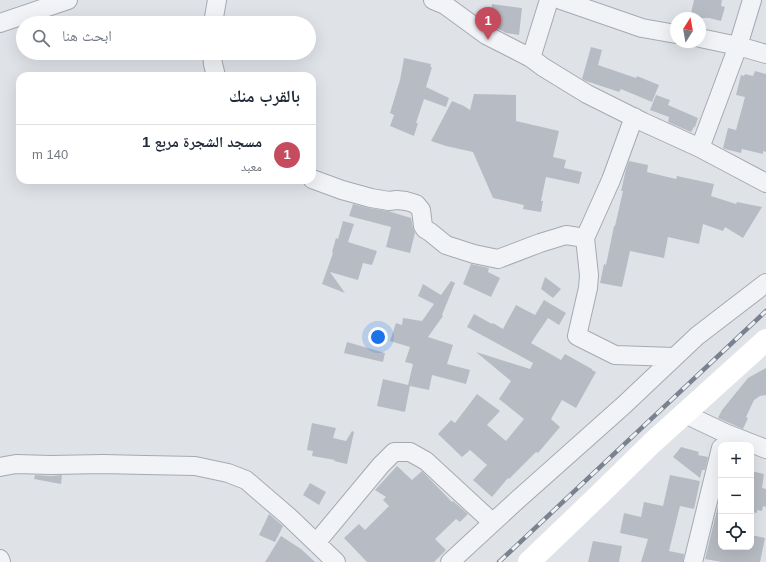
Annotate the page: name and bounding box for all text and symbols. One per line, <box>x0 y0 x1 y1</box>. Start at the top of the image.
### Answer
pin: 1 <box>475 7 501 40</box>
north arrow <box>670 12 706 48</box>
search box <box>16 16 316 60</box>
icon: search <box>30 27 52 49</box>
text: ابحث هنا <box>62 27 112 44</box>
text: بالقرب منك <box>229 87 300 106</box>
text: مسجد الشجرة مربع 1 <box>142 133 262 150</box>
text: 140 m <box>32 147 68 162</box>
text: 1 <box>283 147 291 162</box>
text: معبد <box>241 159 262 174</box>
your location <box>368 327 388 347</box>
map controls <box>718 442 754 550</box>
button: + <box>718 442 754 478</box>
button: − <box>718 478 754 514</box>
button: locate <box>718 514 754 550</box>

